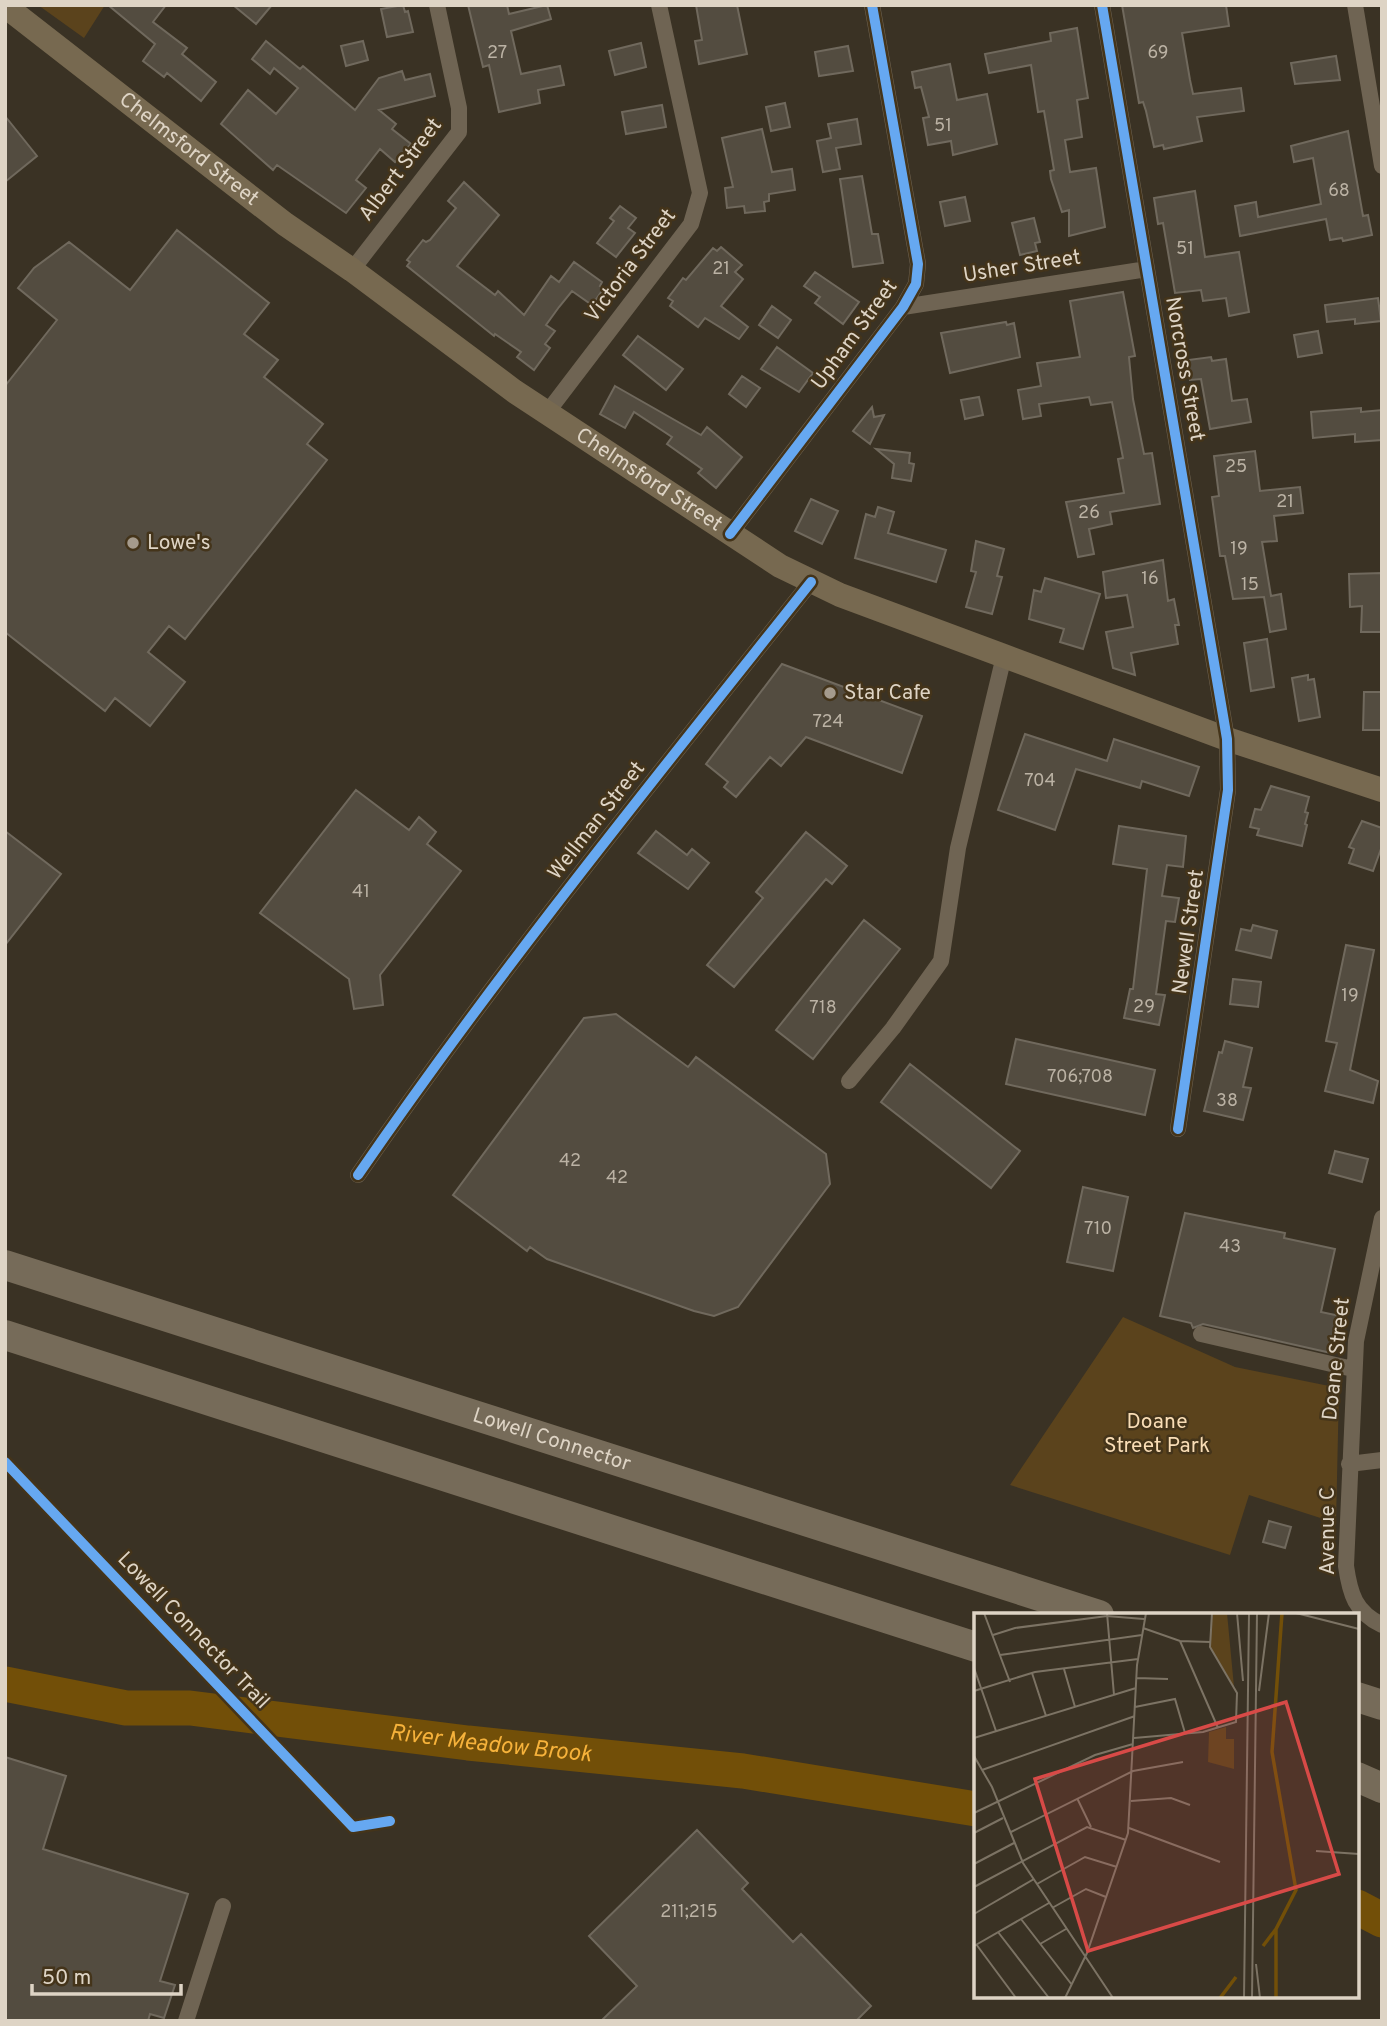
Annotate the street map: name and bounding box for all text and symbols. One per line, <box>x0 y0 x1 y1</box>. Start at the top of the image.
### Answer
house number: 27 <box>487 42 507 65</box>
house number: 69 <box>1148 42 1168 65</box>
street label: Chelmsford Street <box>113 86 264 212</box>
street label: Albert Street <box>353 113 449 227</box>
house number: 51 <box>934 115 952 138</box>
house number: 68 <box>1328 180 1350 203</box>
street label: Victoria Street <box>579 204 683 328</box>
house number: 51 <box>1176 238 1194 261</box>
street label: Usher Street <box>961 244 1083 290</box>
house number: 21 <box>712 258 730 281</box>
street label: Upham Street <box>806 274 904 396</box>
street label: Norcross Street <box>1158 295 1210 443</box>
street label: Chelmsford Street <box>570 422 728 538</box>
house number: 25 <box>1225 456 1247 479</box>
house number: 21 <box>1276 491 1294 514</box>
house number: 26 <box>1078 502 1100 525</box>
place label: Lowe's <box>147 530 211 557</box>
marker: Lowe's <box>125 535 141 551</box>
house number: 19 <box>1230 538 1248 561</box>
house number: 16 <box>1141 568 1159 591</box>
house number: 15 <box>1241 574 1259 597</box>
place label: Star Cafe <box>844 680 931 707</box>
marker: Star Cafe <box>822 685 838 701</box>
house number: 724 <box>812 711 844 734</box>
street label: Wellman Street <box>542 756 652 886</box>
house number: 704 <box>1024 770 1056 793</box>
street label: Newell Street <box>1167 868 1211 996</box>
house number: 41 <box>352 881 370 904</box>
house number: 19 <box>1341 985 1359 1008</box>
house number: 29 <box>1133 996 1155 1019</box>
house number: 718 <box>809 997 837 1020</box>
house number: 706;708 <box>1047 1066 1113 1089</box>
house number: 38 <box>1216 1090 1238 1113</box>
house number: 42 <box>559 1150 581 1173</box>
house number: 42 <box>606 1167 628 1190</box>
house number: 710 <box>1084 1218 1112 1241</box>
house number: 43 <box>1219 1236 1241 1259</box>
street label: Doane Street <box>1317 1296 1357 1422</box>
street label: Lowell Connector <box>469 1402 634 1478</box>
park label: Doane Street Park <box>1104 1409 1210 1460</box>
street label: Avenue C <box>1315 1487 1342 1575</box>
street label: Lowell Connector Trail <box>111 1547 275 1715</box>
inset map <box>974 1613 1359 1998</box>
water label: River Meadow Brook <box>388 1719 593 1770</box>
house number: 211;215 <box>660 1901 718 1924</box>
scale bar <box>32 1952 180 1996</box>
text: 50 m <box>42 1965 91 1992</box>

